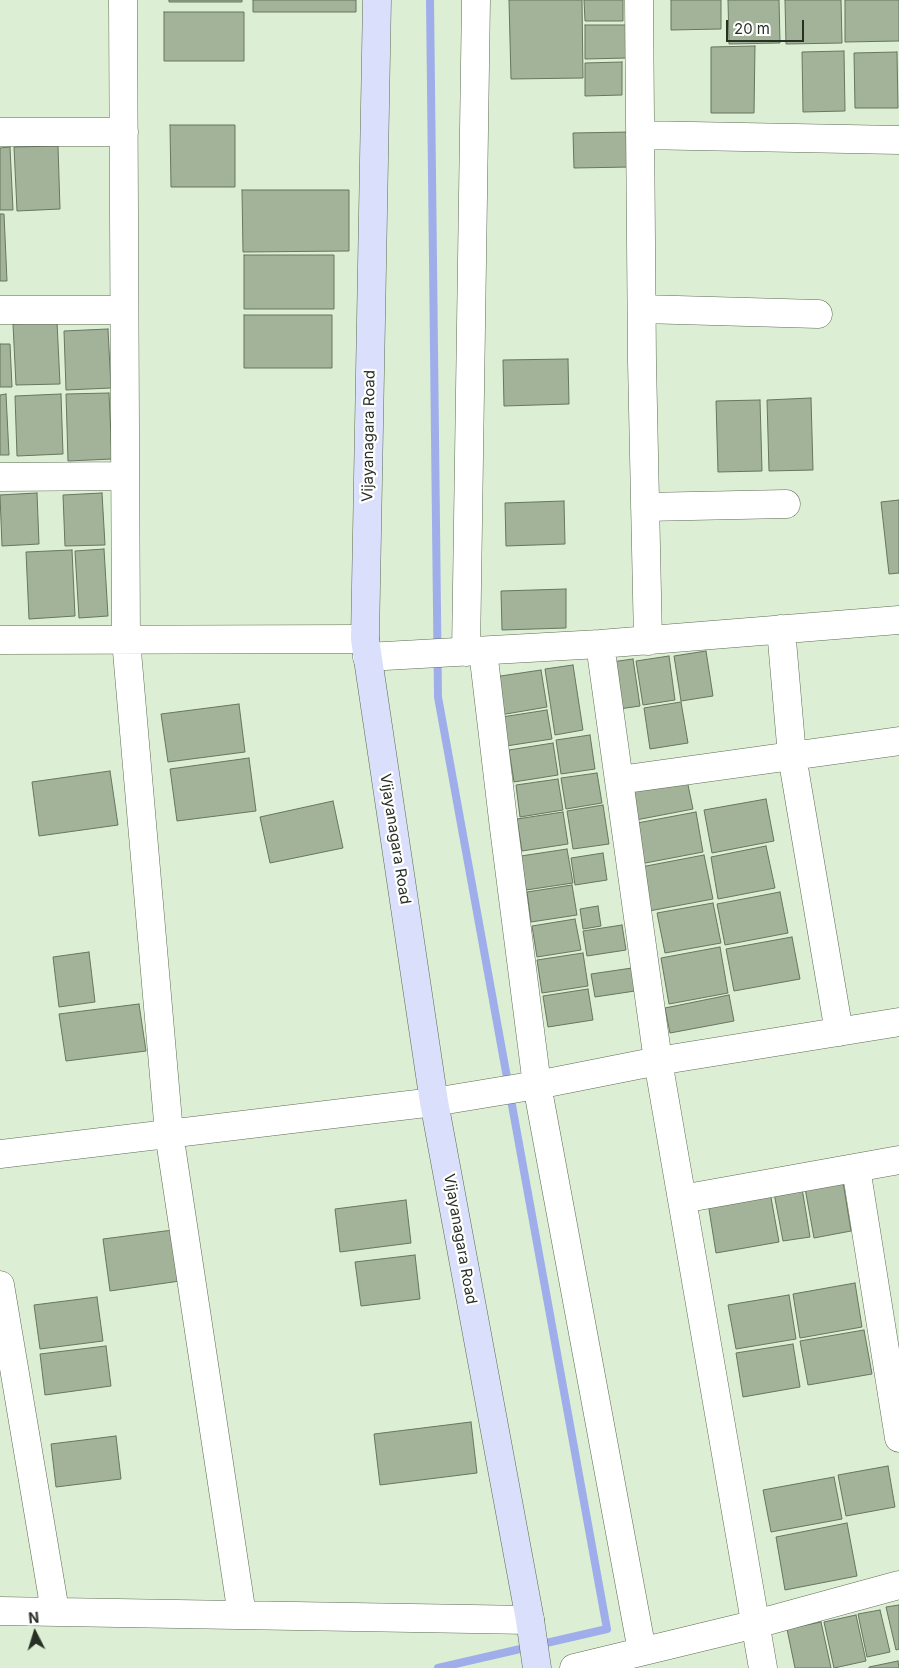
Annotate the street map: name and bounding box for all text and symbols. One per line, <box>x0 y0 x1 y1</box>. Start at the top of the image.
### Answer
scale bar <box>729 10 806 42</box>
text: 20 m <box>734 19 770 38</box>
street label: Vijayanagara Road <box>359 370 379 502</box>
street label: Vijayanagara Road <box>376 772 414 906</box>
street label: Vijayanagara Road <box>440 1172 480 1306</box>
north arrow <box>10 1608 60 1658</box>
text: N <box>28 1609 40 1626</box>

